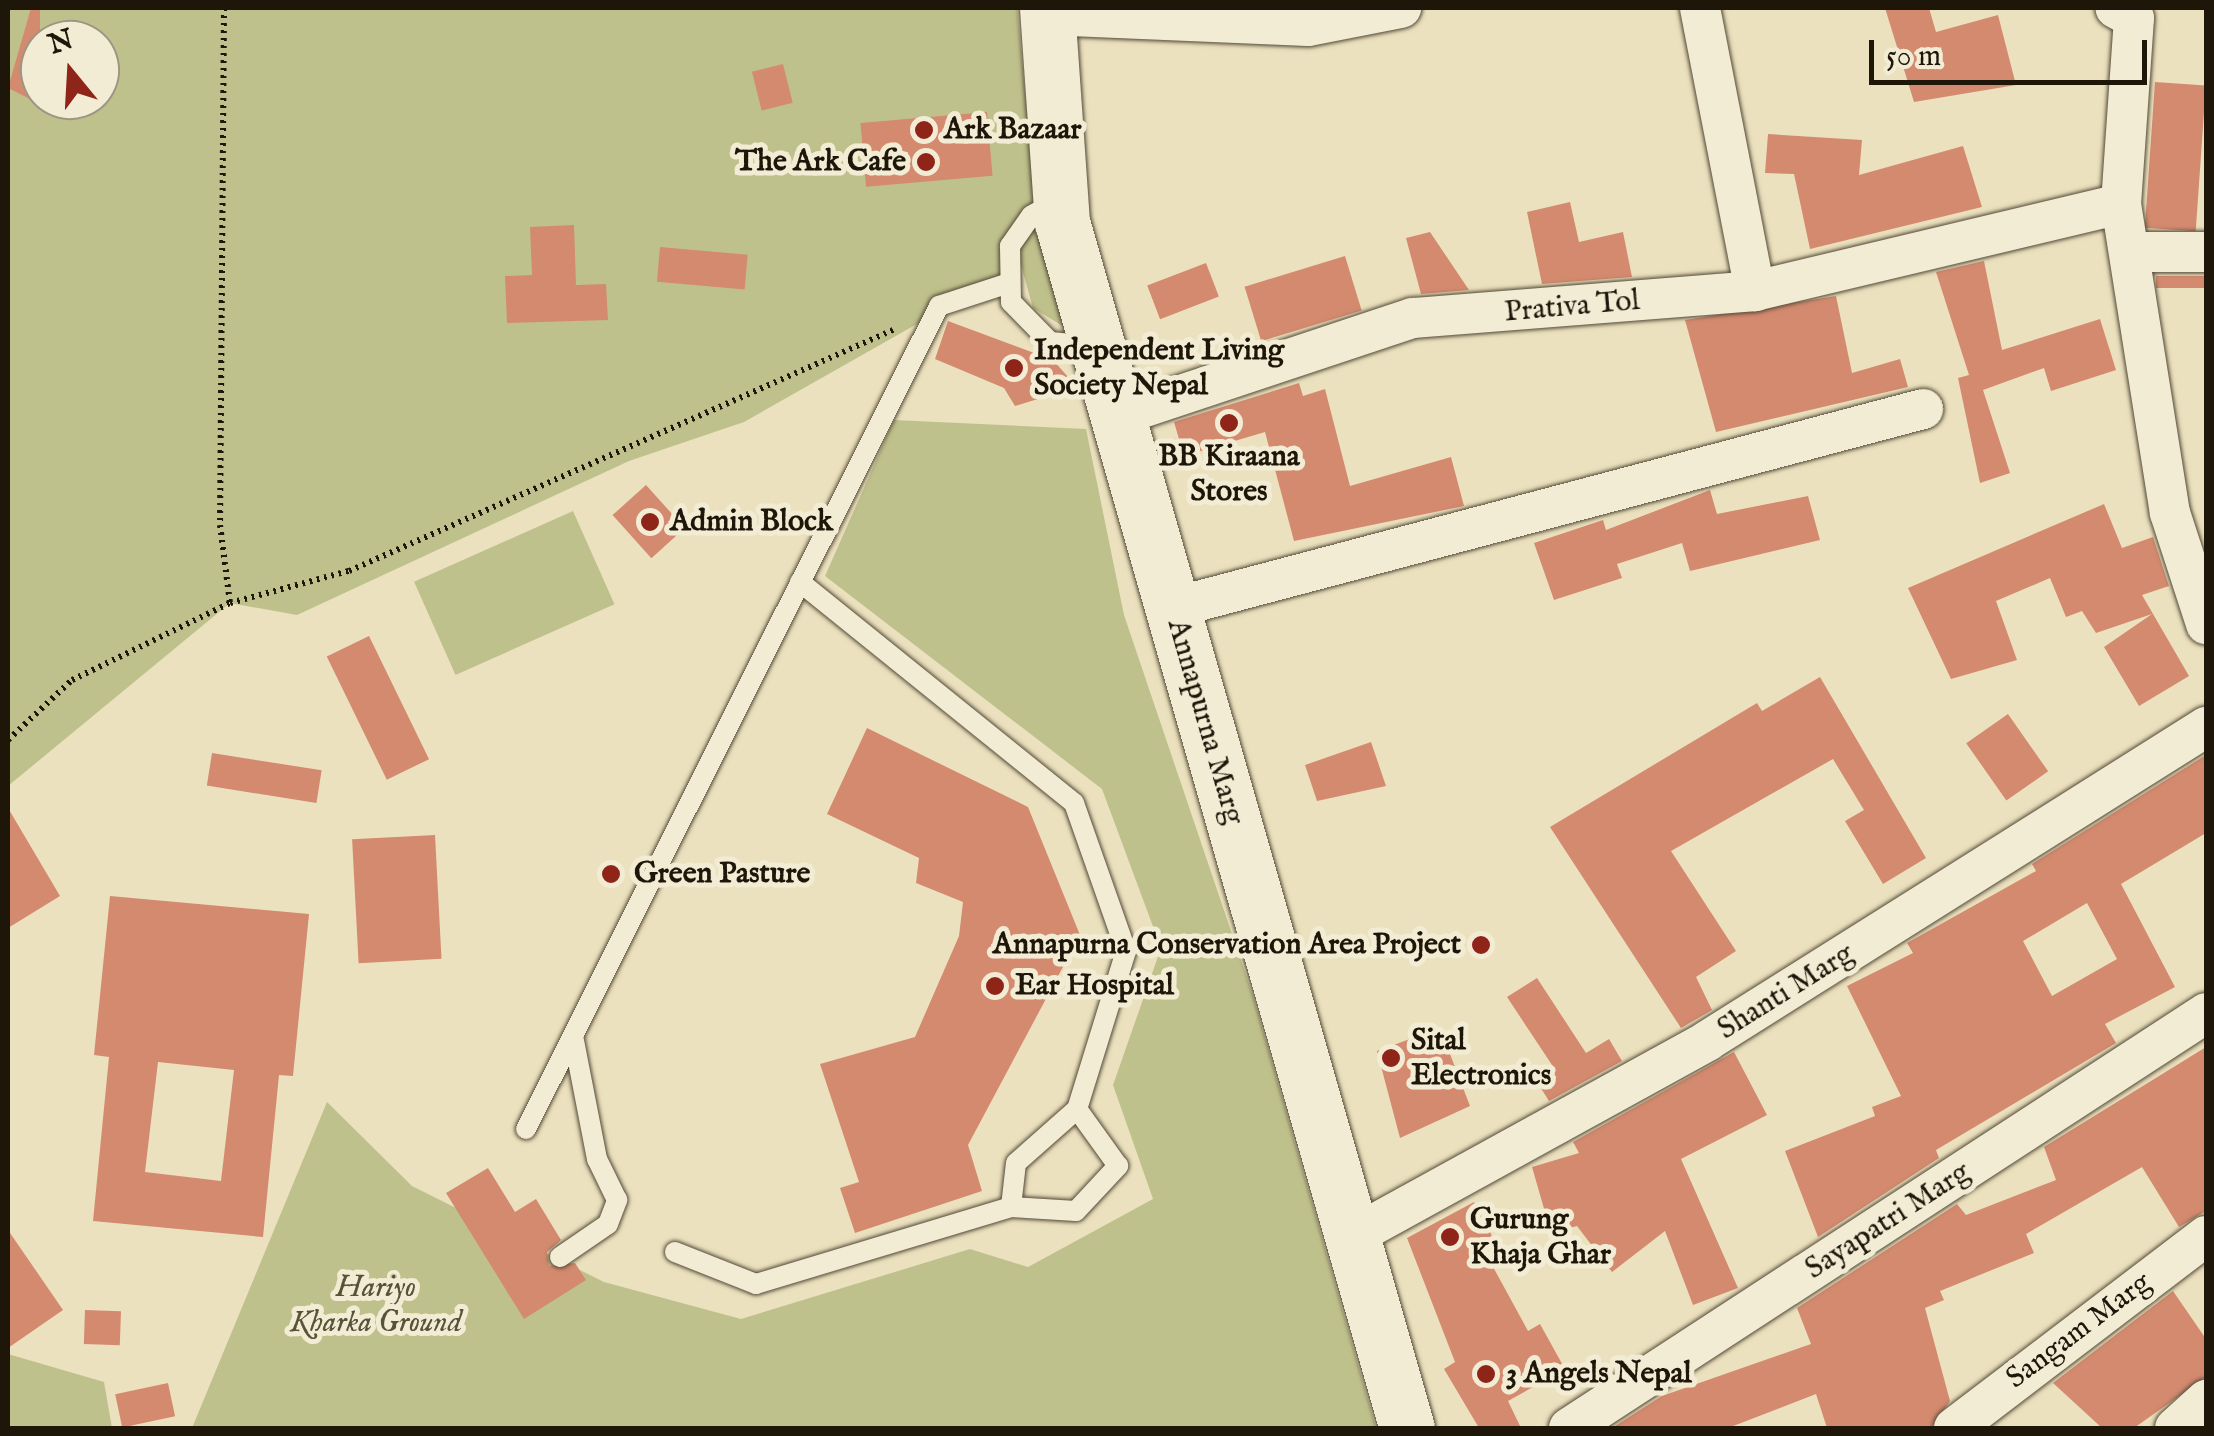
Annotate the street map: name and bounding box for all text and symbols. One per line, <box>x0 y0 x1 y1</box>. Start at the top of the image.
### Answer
north arrow <box>20 20 120 120</box>
scale bar <box>1874 20 2152 82</box>
text: N <box>44 23 78 63</box>
text: 50 m <box>1886 38 1941 76</box>
place label: Ark Bazaar <box>944 112 1081 148</box>
marker: Ark Bazaar <box>913 119 935 141</box>
place label: The Ark Cafe <box>735 144 906 180</box>
marker: The Ark Cafe <box>915 151 937 173</box>
street label: Prativa Tol <box>1503 283 1641 331</box>
place label: Independent Living Society Nepal <box>1034 333 1284 404</box>
marker: Independent Living Society Nepal <box>1003 357 1025 379</box>
marker: BB Kiraana Stores <box>1218 412 1240 434</box>
place label: BB Kiraana Stores <box>1158 439 1300 510</box>
place label: Admin Block <box>670 504 833 540</box>
marker: Admin Block <box>639 511 661 533</box>
street label: Annapurna Marg <box>1159 615 1251 829</box>
place label: Green Pasture <box>634 856 810 892</box>
marker: Green Pasture <box>598 861 624 887</box>
place label: Annapurna Conservation Area Project <box>993 927 1461 963</box>
marker: Annapurna Conservation Area Project <box>1470 934 1492 956</box>
street label: Shanti Marg <box>1711 936 1861 1048</box>
place label: Ear Hospital <box>1015 968 1174 1004</box>
marker: Ear Hospital <box>984 975 1006 997</box>
place label: Sital Electronics <box>1411 1023 1551 1094</box>
marker: Sital Electronics <box>1380 1047 1402 1069</box>
street label: Sayapatri Marg <box>1799 1154 1977 1288</box>
place label: Gurung Khaja Ghar <box>1470 1202 1611 1272</box>
marker: Gurung Khaja Ghar <box>1439 1226 1461 1248</box>
street label: Sangam Marg <box>2000 1265 2158 1397</box>
park label: Hariyo Kharka Ground <box>290 1270 462 1340</box>
place label: 3 Angels Nepal <box>1506 1356 1692 1392</box>
marker: 3 Angels Nepal <box>1475 1363 1497 1385</box>

